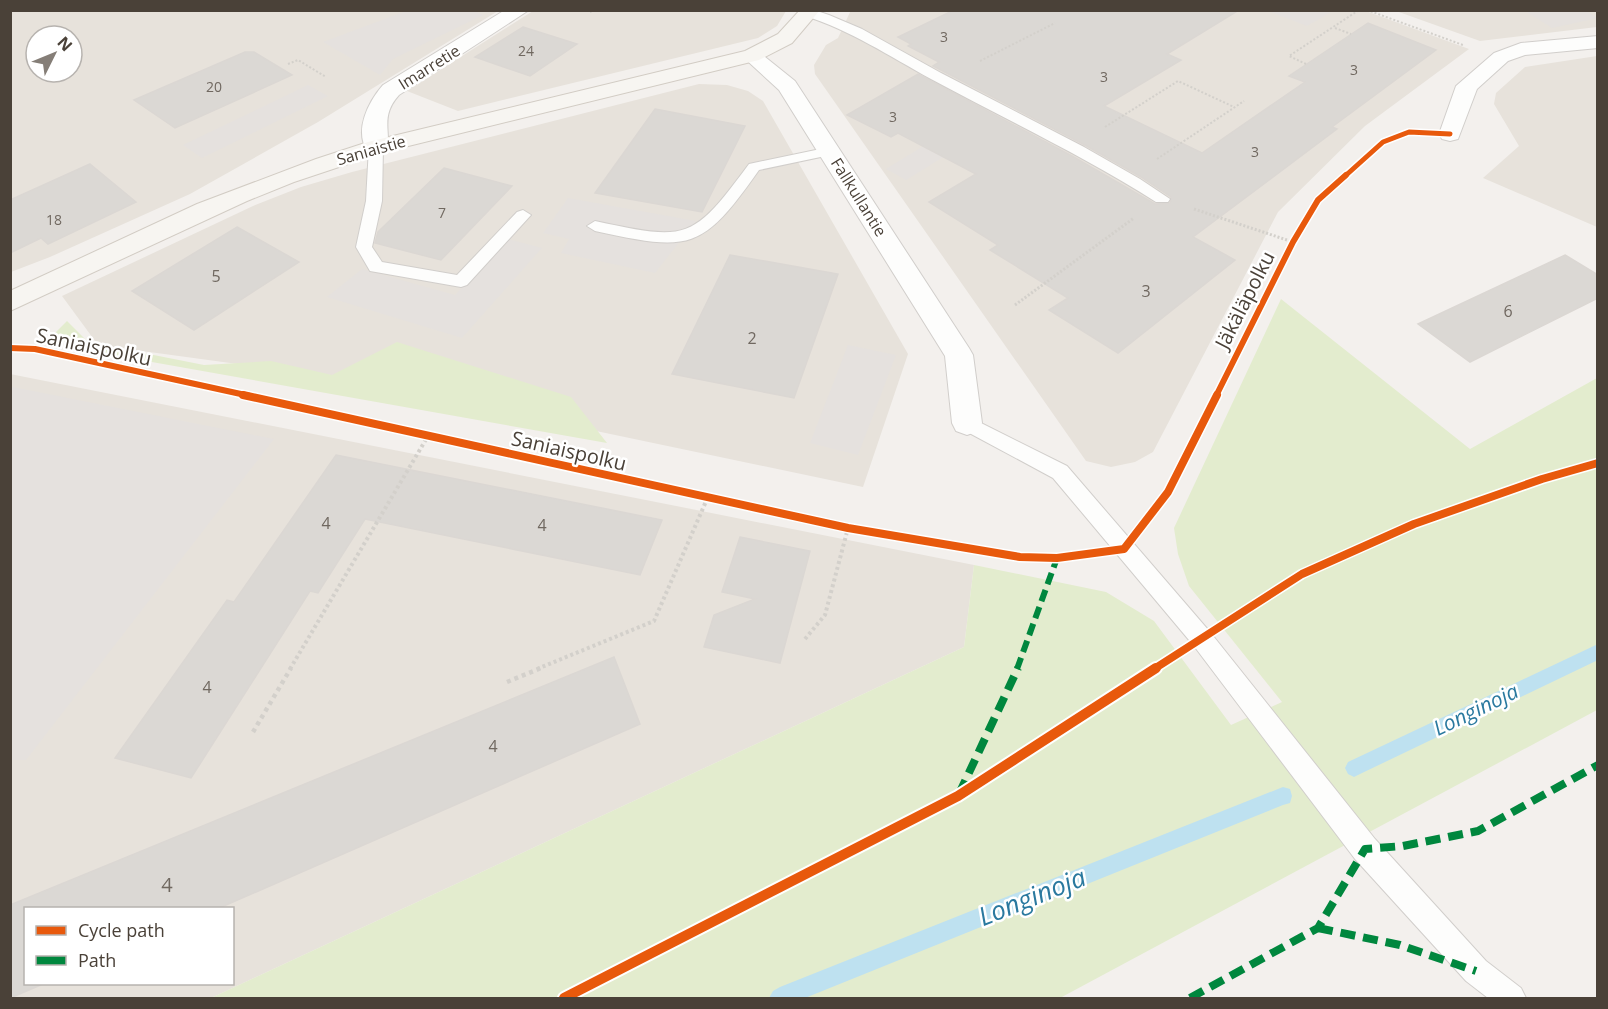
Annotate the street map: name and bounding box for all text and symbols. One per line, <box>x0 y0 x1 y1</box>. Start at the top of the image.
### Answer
north arrow <box>24 24 84 84</box>
house number: 3 <box>940 27 948 46</box>
text: N <box>52 32 77 56</box>
street label: Imarretie <box>394 39 464 95</box>
house number: 24 <box>518 41 534 60</box>
house number: 3 <box>1350 60 1358 79</box>
house number: 3 <box>1100 67 1108 86</box>
house number: 20 <box>206 77 222 96</box>
house number: 3 <box>889 107 897 126</box>
street label: Saniaistie <box>334 130 408 170</box>
house number: 3 <box>1251 142 1259 161</box>
street label: Fallkullantie <box>826 153 892 241</box>
house number: 7 <box>438 203 446 222</box>
house number: 18 <box>46 210 62 229</box>
street label: Jäkäläpolku <box>1207 246 1281 355</box>
house number: 5 <box>211 265 221 287</box>
house number: 3 <box>1141 280 1151 302</box>
house number: 6 <box>1503 300 1513 322</box>
street label: Saniaispolku <box>34 321 154 372</box>
house number: 2 <box>747 327 757 349</box>
street label: Saniaispolku <box>509 424 629 477</box>
house number: 4 <box>321 512 331 534</box>
house number: 4 <box>537 514 547 536</box>
house number: 4 <box>202 676 212 698</box>
water label: Longinoja <box>1428 676 1523 742</box>
house number: 4 <box>488 735 498 757</box>
water label: Longinoja <box>972 858 1091 934</box>
house number: 4 <box>161 871 173 898</box>
legend <box>24 907 234 985</box>
text: Cycle path <box>78 918 165 942</box>
text: Path <box>78 948 116 972</box>

